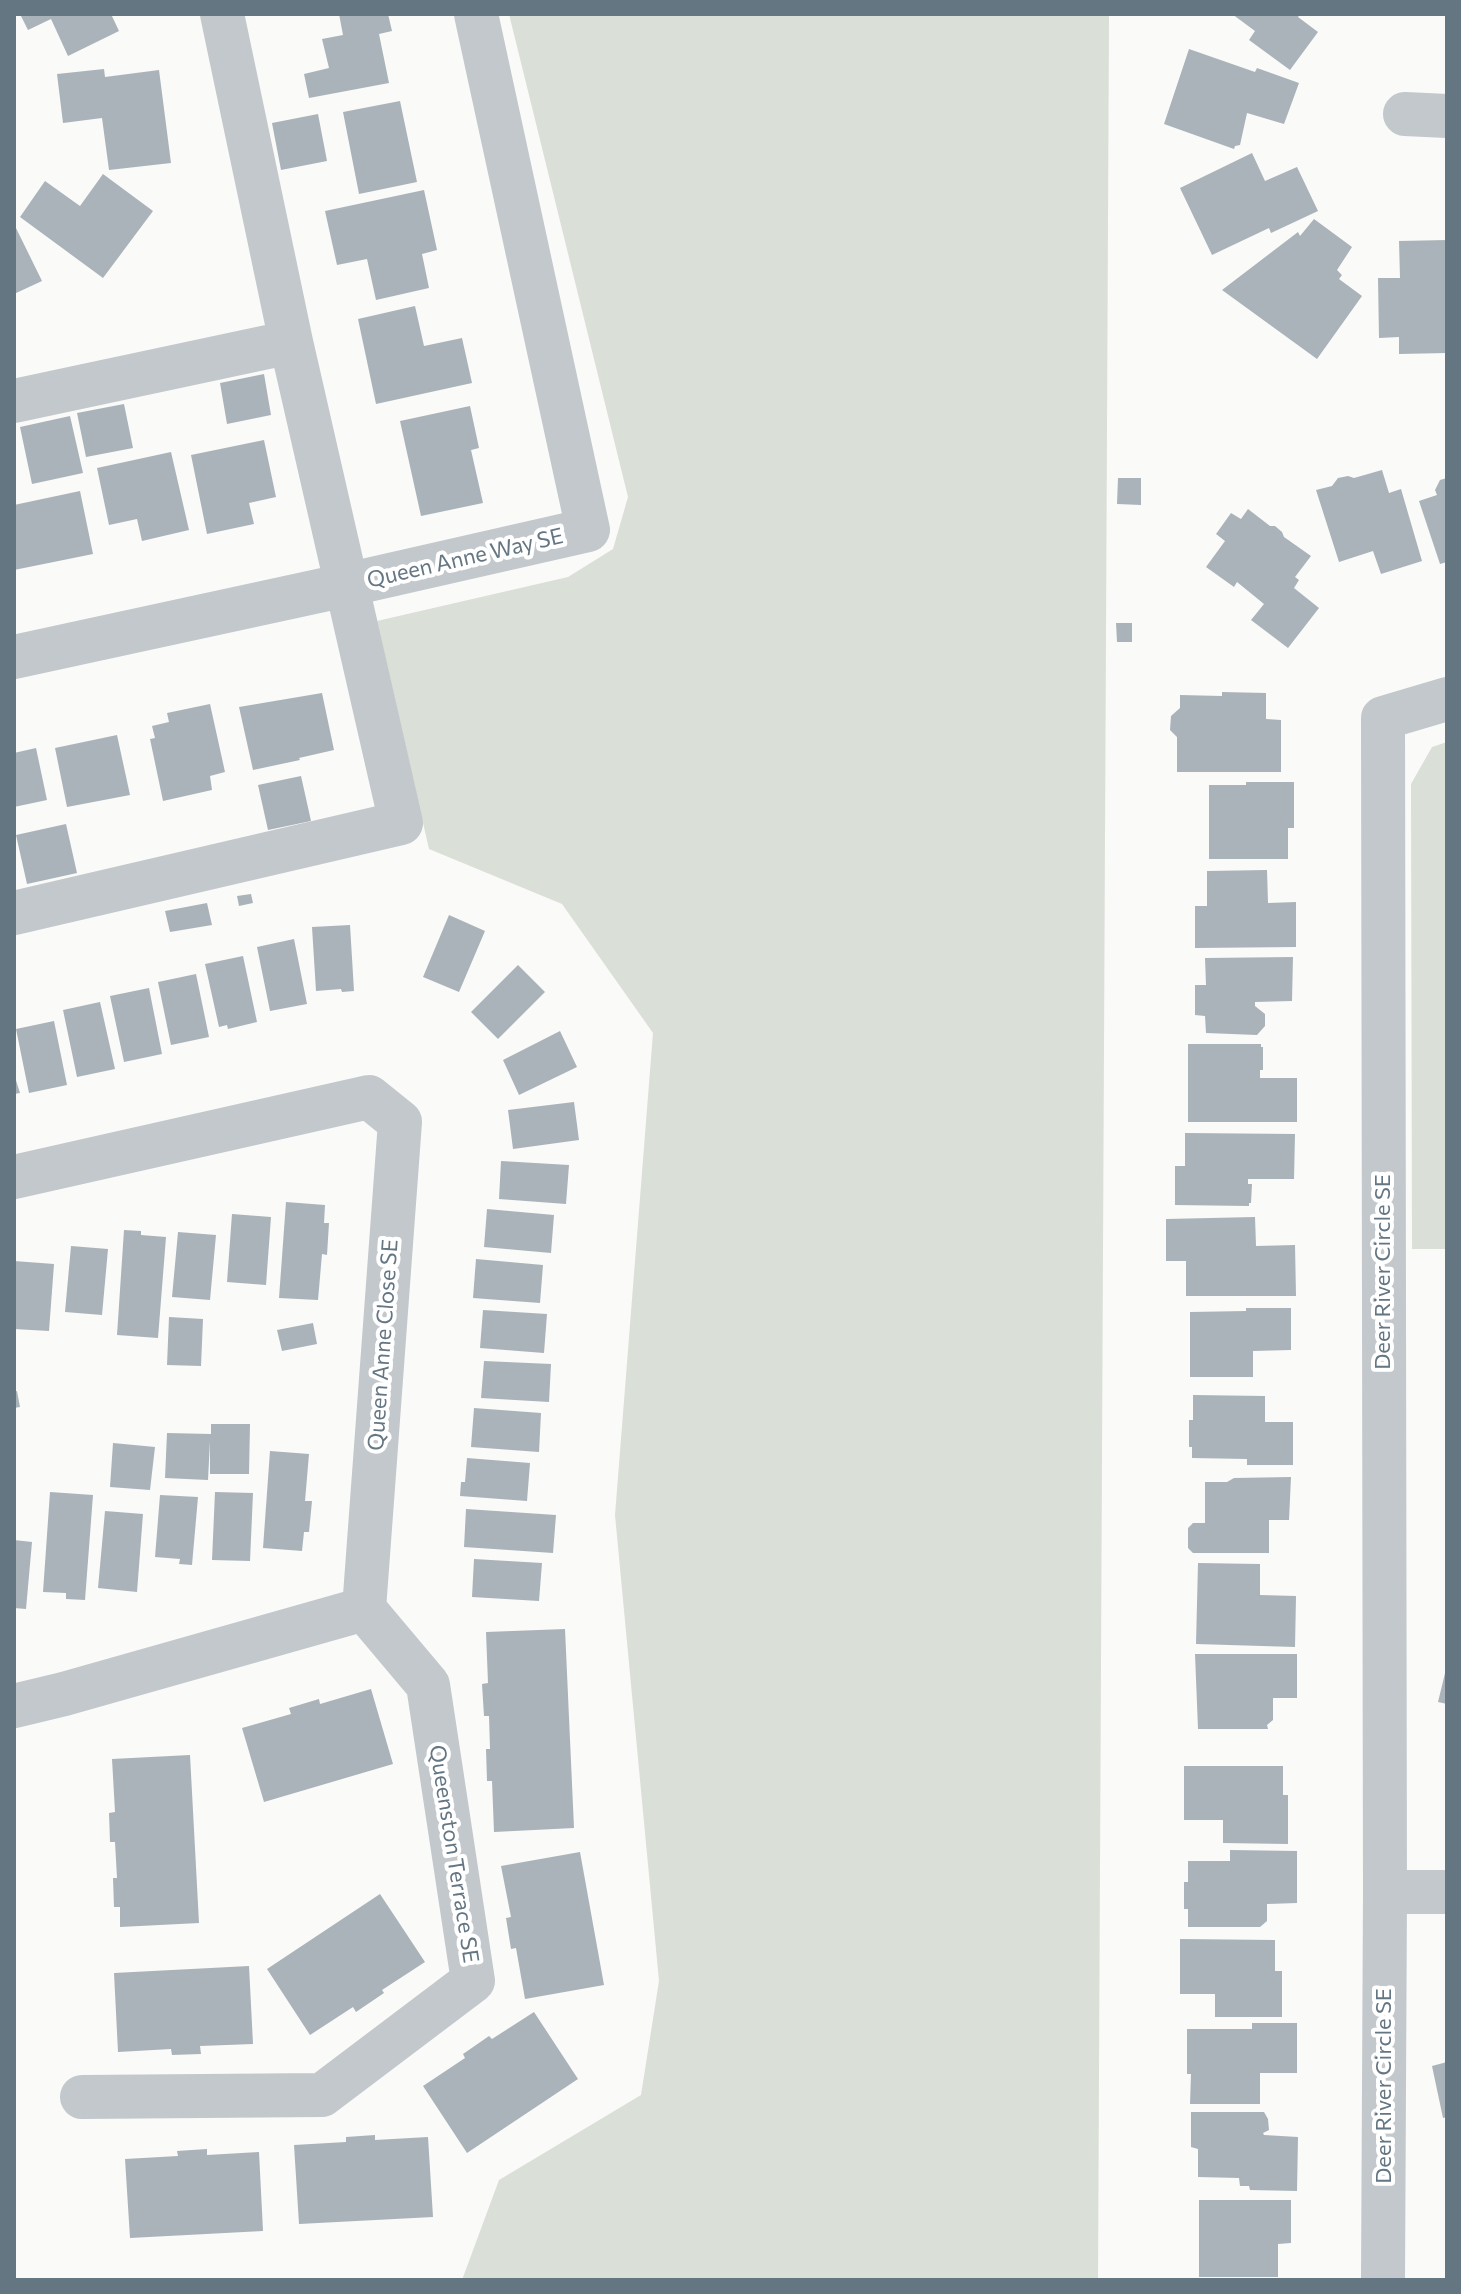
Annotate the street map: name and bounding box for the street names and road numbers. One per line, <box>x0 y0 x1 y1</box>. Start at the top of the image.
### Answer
street label: Queen Anne Way SE <box>364 523 566 593</box>
street label: Deer River Circle SE <box>1370 1174 1396 1370</box>
street label: Queen Anne Close SE <box>362 1238 404 1452</box>
street label: Queenston Terrace SE <box>424 1743 484 1965</box>
street label: Deer River Circle SE <box>1371 1988 1397 2184</box>

